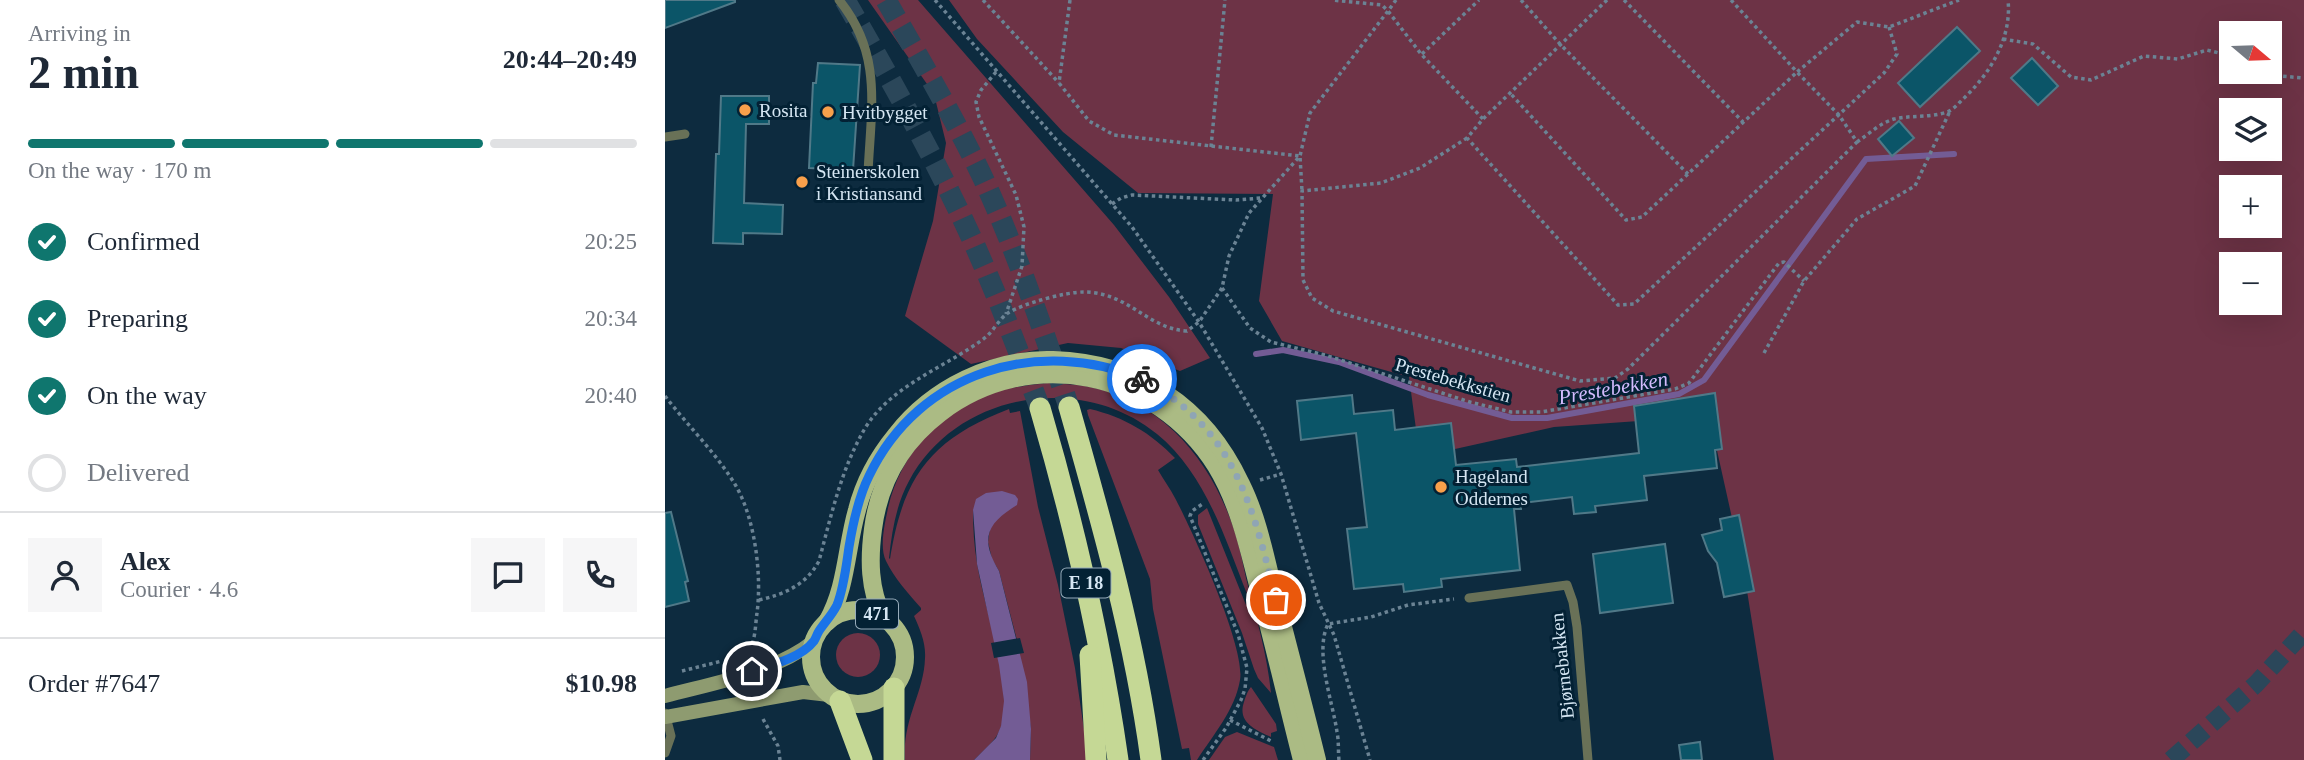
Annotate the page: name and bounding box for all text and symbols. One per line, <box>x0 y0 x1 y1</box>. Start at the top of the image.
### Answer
text: Arriving in <box>28 21 131 46</box>
north arrow <box>2219 21 2282 84</box>
map controls <box>2219 21 2282 315</box>
text: 20:44–20:49 <box>503 45 637 74</box>
text: 2 min <box>28 47 139 98</box>
button: layers <box>2219 98 2282 161</box>
place label: Rosita <box>759 100 808 121</box>
marker: Rosita <box>737 102 753 118</box>
place label: Hvitbygget <box>842 102 928 123</box>
marker: Hvitbygget <box>820 104 836 120</box>
text: On the way · 170 m <box>28 158 211 183</box>
place label: Steinerskolen i Kristiansand <box>816 161 923 204</box>
marker: Steinerskolen i Kristiansand <box>794 174 810 190</box>
button: + <box>2219 175 2282 238</box>
icon: check <box>28 223 66 261</box>
text: Confirmed <box>87 227 200 256</box>
text: 20:25 <box>585 229 637 254</box>
button: − <box>2219 252 2282 315</box>
icon: check <box>28 300 66 338</box>
text: Preparing <box>87 304 188 333</box>
text: 20:34 <box>585 306 637 331</box>
courier <box>1107 344 1177 414</box>
street label: Prestebekkstien <box>1393 353 1514 407</box>
icon: bike <box>1123 360 1161 398</box>
water label: Prestebekken <box>1555 367 1670 410</box>
icon: check <box>28 377 66 415</box>
text: On the way <box>87 381 207 410</box>
text: 20:40 <box>585 383 637 408</box>
text: Delivered <box>87 458 190 487</box>
place label: Hageland Oddernes <box>1455 466 1528 509</box>
marker: Hageland Oddernes <box>1433 479 1449 495</box>
button: person <box>28 538 102 612</box>
button: chat <box>471 538 545 612</box>
button: phone <box>563 538 637 612</box>
text: Alex <box>120 547 171 576</box>
road number: E 18 <box>1061 568 1111 598</box>
pin <box>1246 570 1306 630</box>
text: Courier · 4.6 <box>120 577 238 602</box>
icon: bag <box>1257 581 1295 619</box>
road number: 471 <box>856 600 898 628</box>
street label: Bjørnebakken <box>1546 611 1578 720</box>
pin <box>722 641 782 701</box>
icon: home <box>733 652 771 690</box>
text: Order #7647 <box>28 669 160 698</box>
text: $10.98 <box>566 669 637 698</box>

